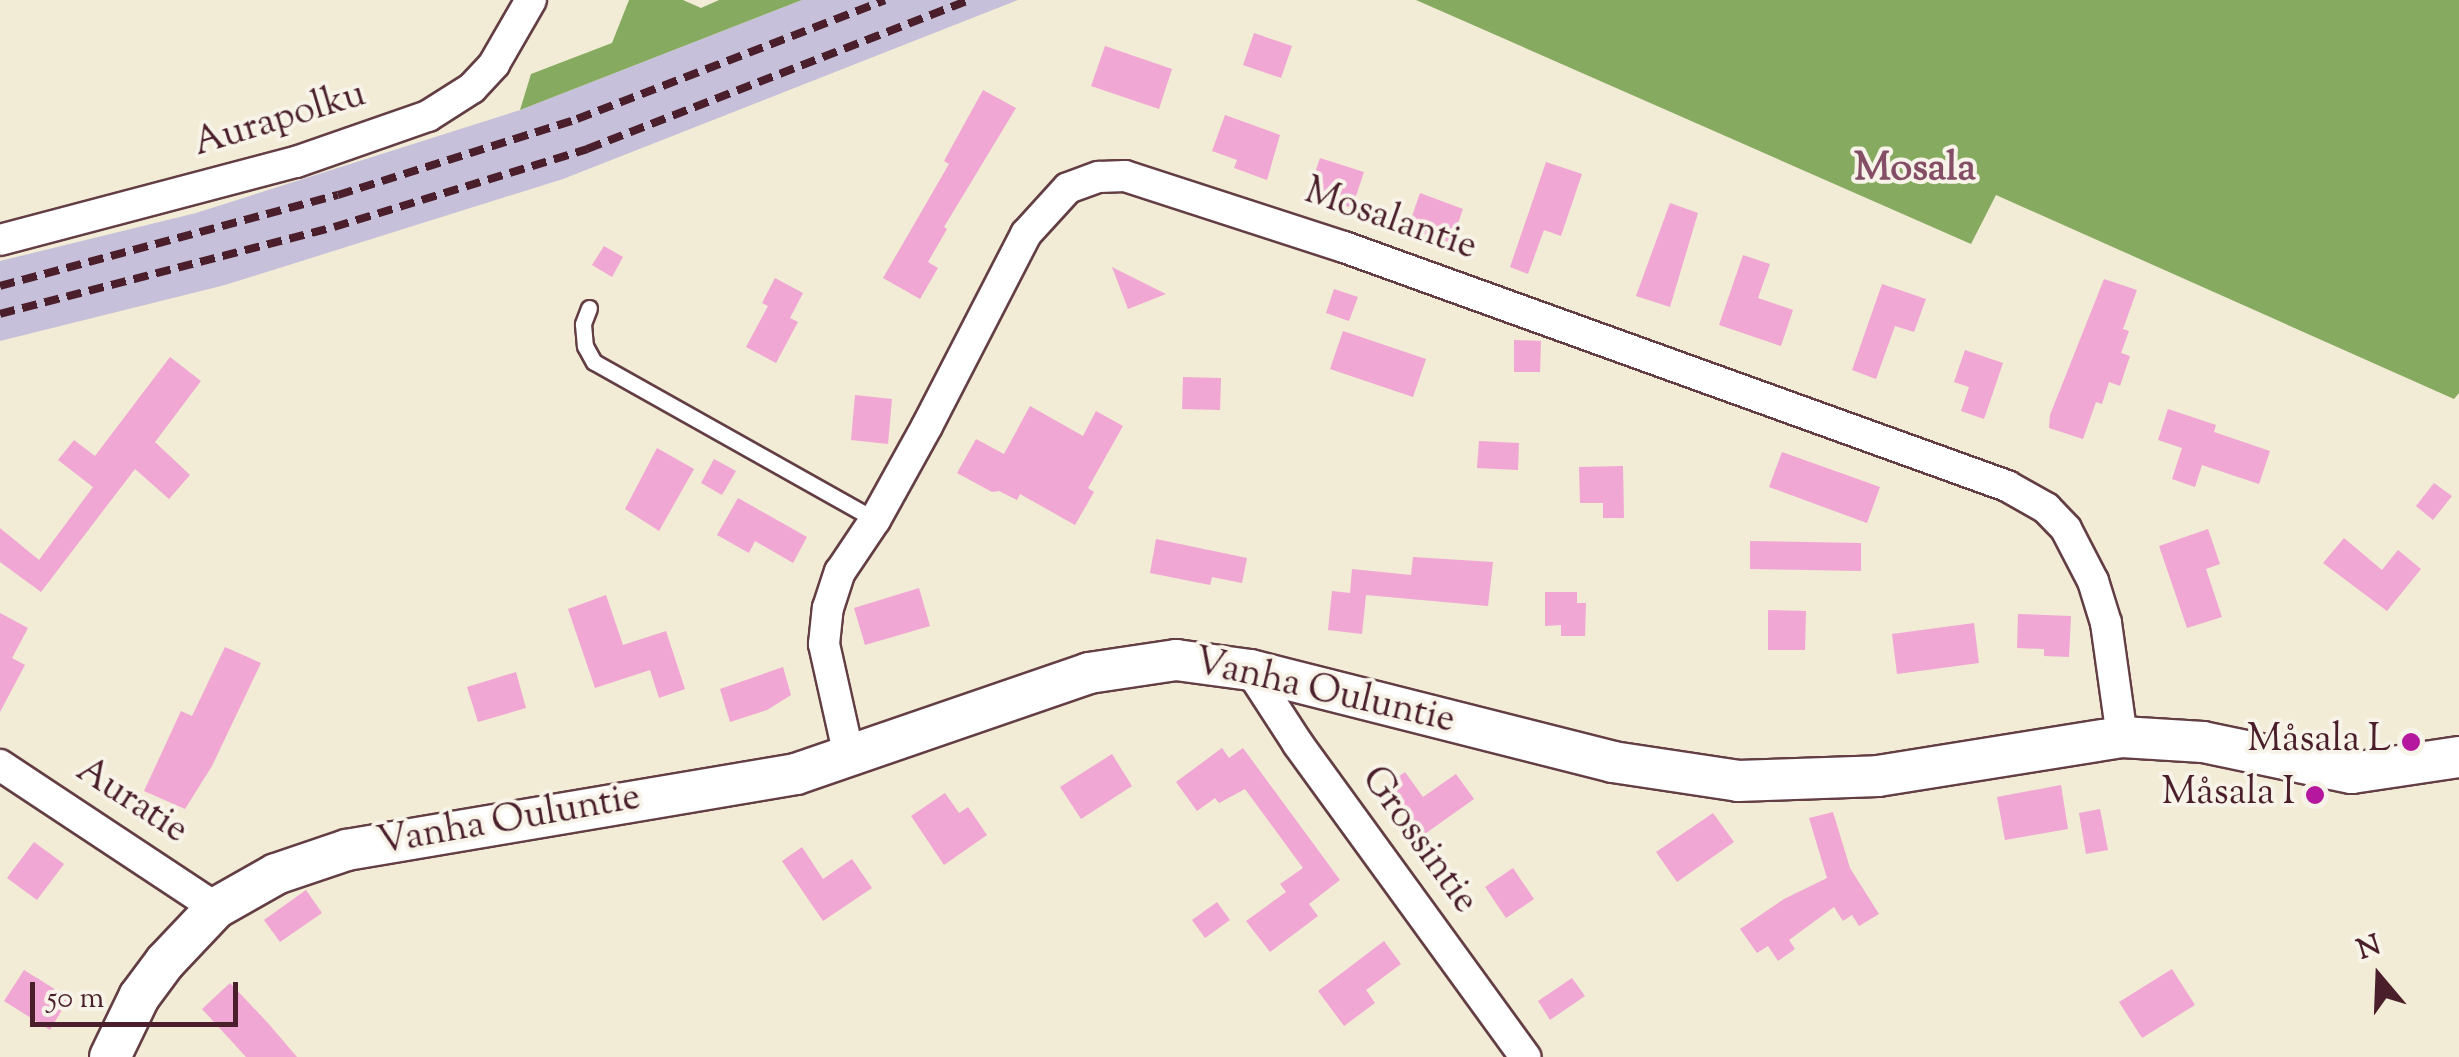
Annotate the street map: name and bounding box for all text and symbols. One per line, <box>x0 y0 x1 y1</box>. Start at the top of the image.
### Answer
street label: Aurapolku <box>189 73 371 169</box>
district label: Mosala <box>1854 146 1976 194</box>
street label: Mosalantie <box>1298 170 1482 272</box>
street label: Vanha Ouluntie <box>1189 641 1459 745</box>
place label: Måsala L <box>2247 719 2391 765</box>
marker: Måsala L <box>2400 731 2422 753</box>
street label: Auratie <box>67 749 195 855</box>
street label: Grossintie <box>1350 759 1486 923</box>
place label: Måsala I <box>2161 772 2295 818</box>
street label: Vanha Ouluntie <box>374 776 644 868</box>
marker: Måsala I <box>2304 784 2326 806</box>
text: N <box>2352 926 2386 971</box>
north arrow <box>2329 927 2429 1027</box>
scale bar <box>35 962 242 1024</box>
text: 50 m <box>47 978 104 1021</box>

